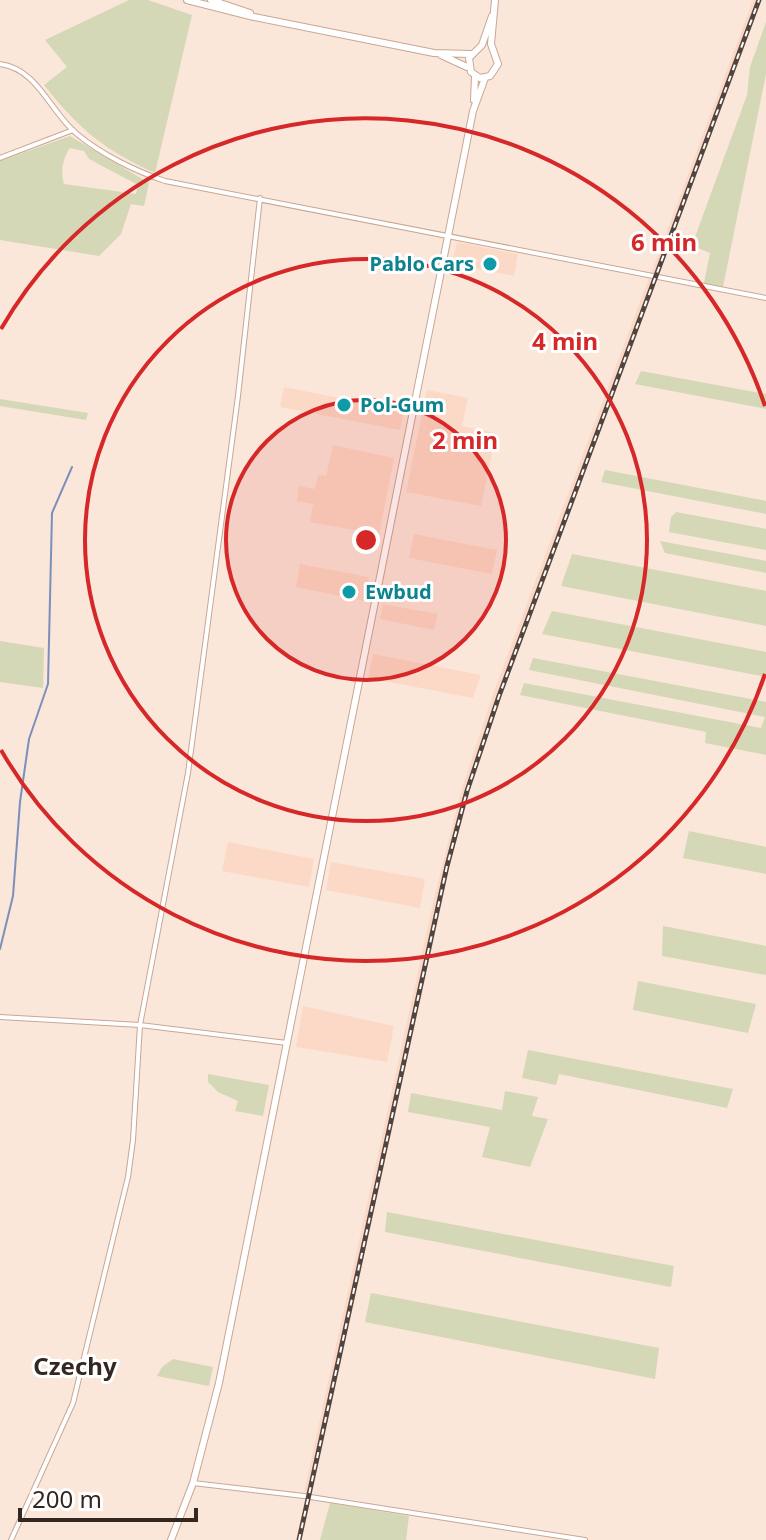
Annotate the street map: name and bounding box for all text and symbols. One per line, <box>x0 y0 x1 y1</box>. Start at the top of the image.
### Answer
text: 6 min <box>631 225 697 258</box>
place label: Pablo Cars <box>370 250 474 277</box>
marker: Pablo Cars <box>481 255 499 273</box>
text: 4 min <box>532 324 598 357</box>
place label: Pol-Gum <box>360 391 444 418</box>
marker: Pol-Gum <box>335 396 353 414</box>
text: 2 min <box>432 423 498 456</box>
centre of rings <box>352 526 380 554</box>
place label: Ewbud <box>365 578 432 605</box>
marker: Ewbud <box>340 583 358 601</box>
district label: Czechy <box>33 1349 117 1382</box>
scale bar <box>20 1472 196 1522</box>
text: 200 m <box>32 1482 102 1515</box>

